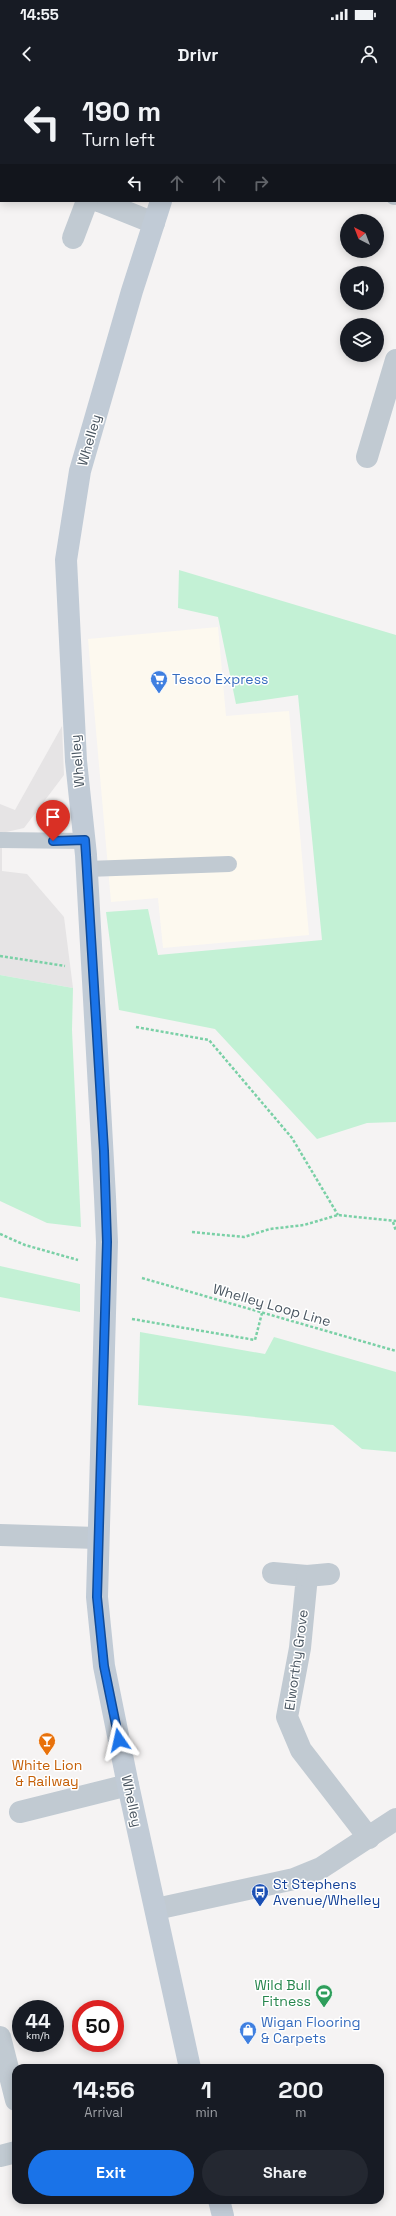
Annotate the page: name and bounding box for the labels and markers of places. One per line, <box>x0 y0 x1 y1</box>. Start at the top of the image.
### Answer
supermarket icon: Tesco Express <box>149 669 169 694</box>
place label: Tesco Express <box>172 670 268 688</box>
pin <box>36 800 70 841</box>
bar icon: White Lion & Railway <box>37 1731 57 1756</box>
place label: White Lion & Railway <box>12 1756 82 1790</box>
place label: St Stephens Avenue/Whelley <box>273 1875 380 1909</box>
bus stop icon: St Stephens Avenue/Whelley <box>250 1882 270 1907</box>
place label: Wild Bull Fitness <box>255 1976 311 2010</box>
sports icon: Wild Bull Fitness <box>314 1983 334 2008</box>
place label: Wigan Flooring & Carpets <box>261 2013 360 2047</box>
shop icon: Wigan Flooring & Carpets <box>238 2020 258 2045</box>

